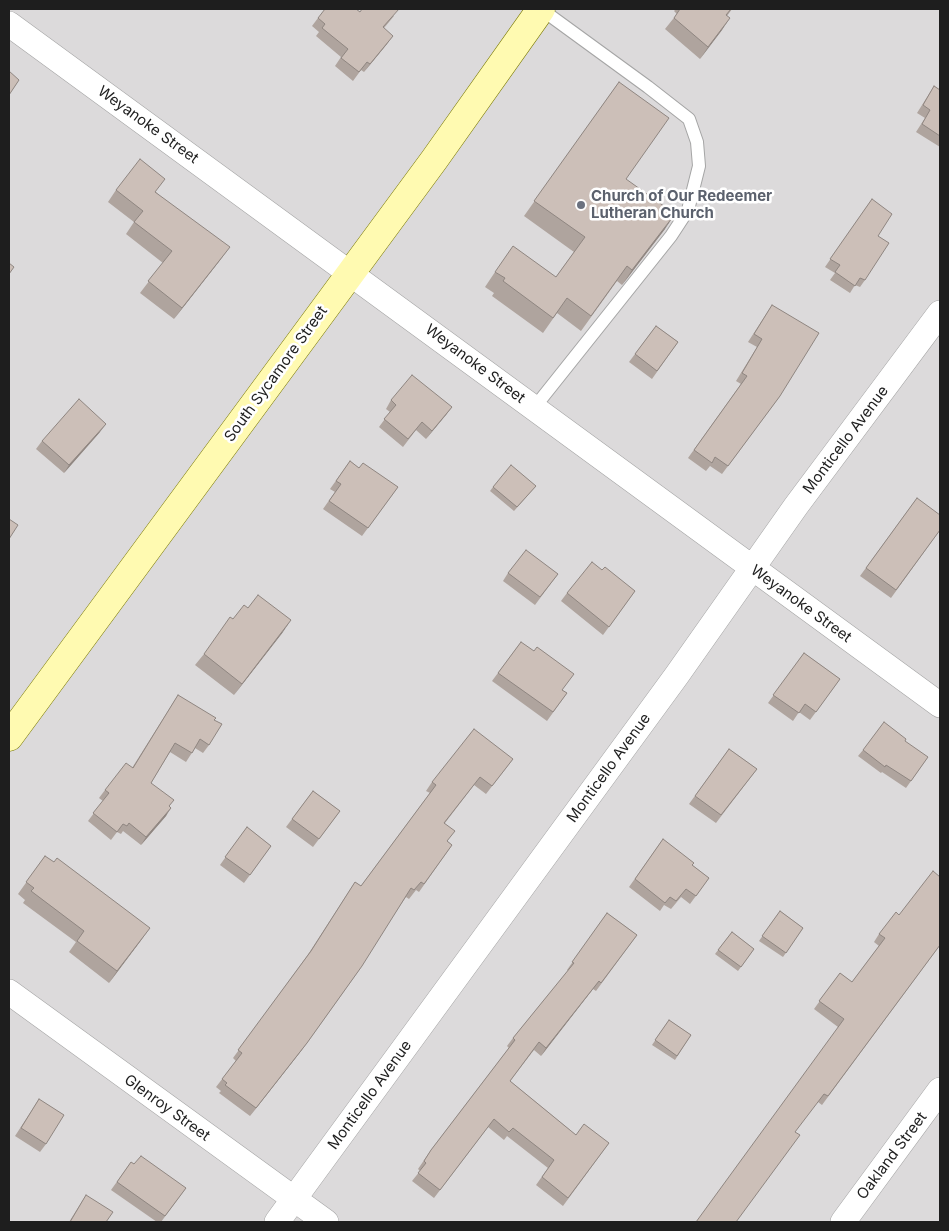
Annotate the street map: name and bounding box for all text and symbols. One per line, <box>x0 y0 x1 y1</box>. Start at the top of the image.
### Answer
street label: Weyanoke Street <box>94 82 202 168</box>
place label: Church of Our Redeemer Lutheran Church <box>591 187 772 222</box>
marker: Church of Our Redeemer Lutheran Church <box>575 199 587 211</box>
street label: South Sycamore Street <box>221 303 331 445</box>
street label: Weyanoke Street <box>422 321 528 407</box>
street label: Monticello Avenue <box>800 383 892 497</box>
street label: Weyanoke Street <box>747 561 855 647</box>
street label: Monticello Avenue <box>563 710 655 826</box>
street label: Monticello Avenue <box>324 1037 416 1153</box>
street label: Glenroy Street <box>121 1071 213 1145</box>
street label: Oakland Street <box>853 1109 931 1203</box>

